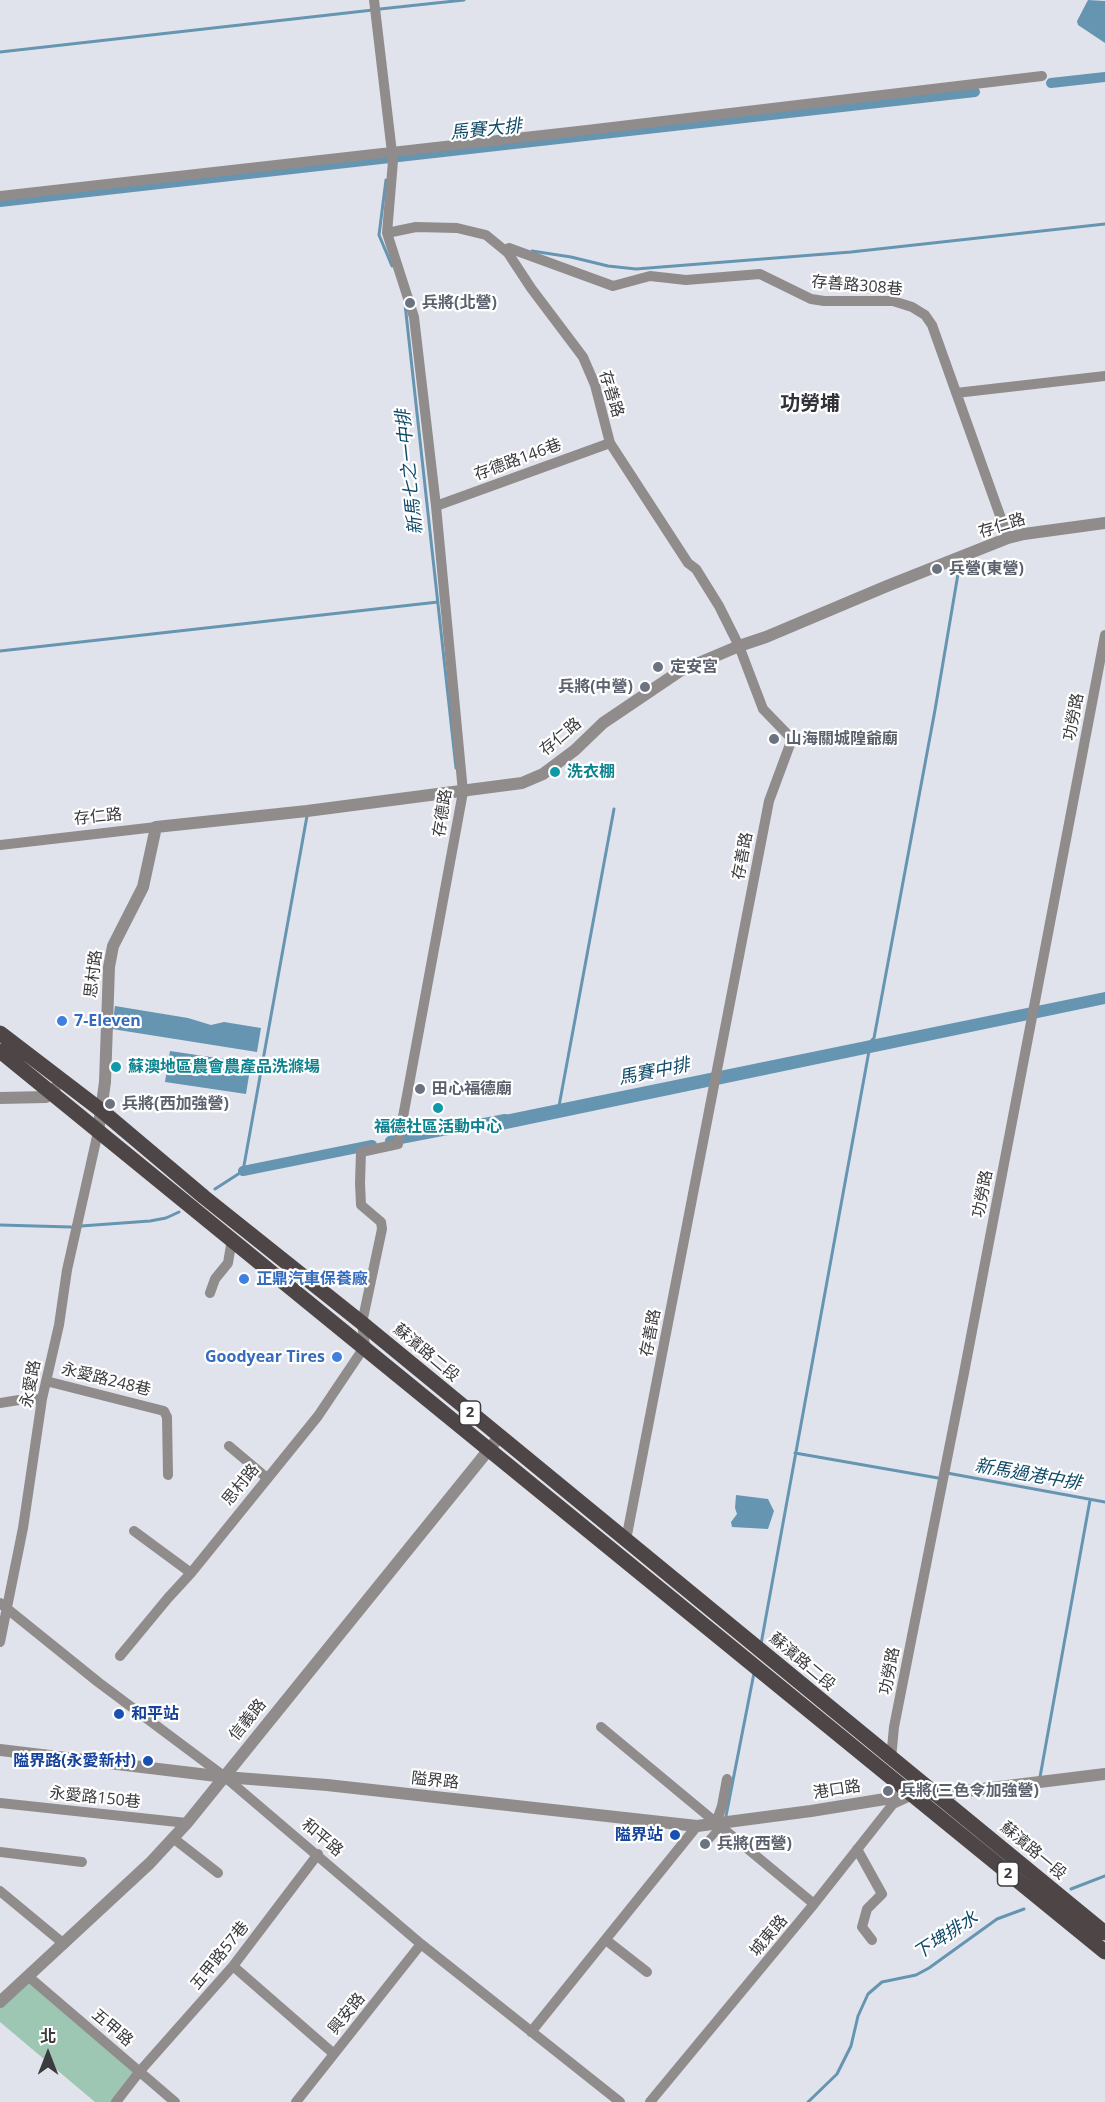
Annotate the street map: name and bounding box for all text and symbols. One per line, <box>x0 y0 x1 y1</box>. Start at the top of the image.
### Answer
water label: 馬賽大排 <box>449 115 523 145</box>
street label: 存善路308巷 <box>811 272 903 300</box>
place label: 兵將(北營) <box>422 293 497 313</box>
marker: 兵將(北營) <box>403 296 417 310</box>
street label: 存善路 <box>595 368 627 420</box>
district label: 功勞埔 <box>780 392 840 416</box>
water label: 新馬七之一中排 <box>393 408 427 536</box>
street label: 存德路146巷 <box>472 435 564 485</box>
street label: 存仁路 <box>976 510 1028 542</box>
place label: 兵營(東營) <box>949 559 1024 579</box>
marker: 兵營(東營) <box>930 562 944 576</box>
place label: 定安宮 <box>670 657 718 677</box>
marker: 定安宮 <box>651 660 665 674</box>
place label: 兵將(中營) <box>558 677 633 697</box>
marker: 兵將(中營) <box>638 680 652 694</box>
street label: 功勞路 <box>1060 692 1088 742</box>
street label: 存仁路 <box>536 714 586 760</box>
place label: 山海關城隍爺廟 <box>786 729 898 749</box>
marker: 山海關城隍爺廟 <box>767 732 781 746</box>
place label: 洗衣棚 <box>567 762 615 782</box>
marker: 洗衣棚 <box>548 765 562 779</box>
street label: 存德路 <box>430 788 456 838</box>
street label: 存仁路 <box>73 805 123 829</box>
street label: 存善路 <box>729 831 757 881</box>
street label: 思村路 <box>82 949 106 999</box>
place label: 7-Eleven <box>74 1011 141 1031</box>
marker: 7-Eleven <box>55 1014 69 1028</box>
water label: 馬賽中排 <box>617 1055 691 1089</box>
place label: 蘇澳地區農會農產品洗滌場 <box>128 1057 320 1077</box>
marker: 蘇澳地區農會農產品洗滌場 <box>109 1060 123 1074</box>
place label: 田心福德廟 <box>432 1079 512 1099</box>
marker: 田心福德廟 <box>413 1082 427 1096</box>
place label: 兵將(西加強營) <box>122 1094 229 1114</box>
marker: 兵將(西加強營) <box>103 1097 117 1111</box>
marker: 福德社區活動中心 <box>431 1101 445 1115</box>
place label: 福德社區活動中心 <box>374 1117 502 1137</box>
street label: 功勞路 <box>969 1169 997 1219</box>
place label: 正鼎汽車保養廠 <box>256 1269 368 1289</box>
marker: 正鼎汽車保養廠 <box>237 1272 251 1286</box>
street label: 存善路 <box>637 1308 665 1358</box>
street label: 蘇濱路二段 <box>389 1320 463 1386</box>
place label: Goodyear Tires <box>205 1347 325 1367</box>
marker: Goodyear Tires <box>330 1350 344 1364</box>
street label: 永愛路 <box>17 1359 45 1409</box>
street label: 永愛路248巷 <box>59 1360 153 1400</box>
road number: 2 <box>460 1401 480 1425</box>
water label: 新馬過港中排 <box>973 1455 1083 1495</box>
street label: 思村路 <box>218 1460 264 1510</box>
street label: 蘇濱路二段 <box>765 1629 839 1695</box>
street label: 功勞路 <box>876 1646 904 1696</box>
street label: 信義路 <box>225 1695 271 1745</box>
place label: 和平站 <box>131 1704 179 1724</box>
marker: 和平站 <box>112 1707 126 1721</box>
place label: 隘界路(永愛新村) <box>13 1751 136 1771</box>
marker: 隘界路(永愛新村) <box>141 1754 155 1768</box>
street label: 隘界路 <box>410 1769 460 1793</box>
street label: 港口路 <box>812 1777 862 1803</box>
place label: 兵將(三色令加強營) <box>900 1781 1039 1801</box>
street label: 永愛路150巷 <box>49 1784 141 1812</box>
marker: 兵將(三色令加強營) <box>881 1784 895 1798</box>
street label: 和平路 <box>297 1815 347 1861</box>
street label: 蘇濱路一段 <box>996 1818 1070 1884</box>
place label: 隘界站 <box>615 1825 663 1845</box>
marker: 隘界站 <box>668 1828 682 1842</box>
place label: 兵將(西營) <box>717 1834 792 1854</box>
marker: 兵將(西營) <box>698 1837 712 1851</box>
road number: 2 <box>998 1862 1018 1886</box>
water label: 下埤排水 <box>910 1907 982 1965</box>
street label: 城東路 <box>746 1911 792 1961</box>
street label: 五甲路57巷 <box>187 1918 253 1994</box>
street label: 興安路 <box>324 1989 370 2039</box>
street label: 五甲路 <box>87 2005 137 2051</box>
north arrow <box>18 2024 78 2084</box>
text: 北 <box>40 2025 56 2047</box>

